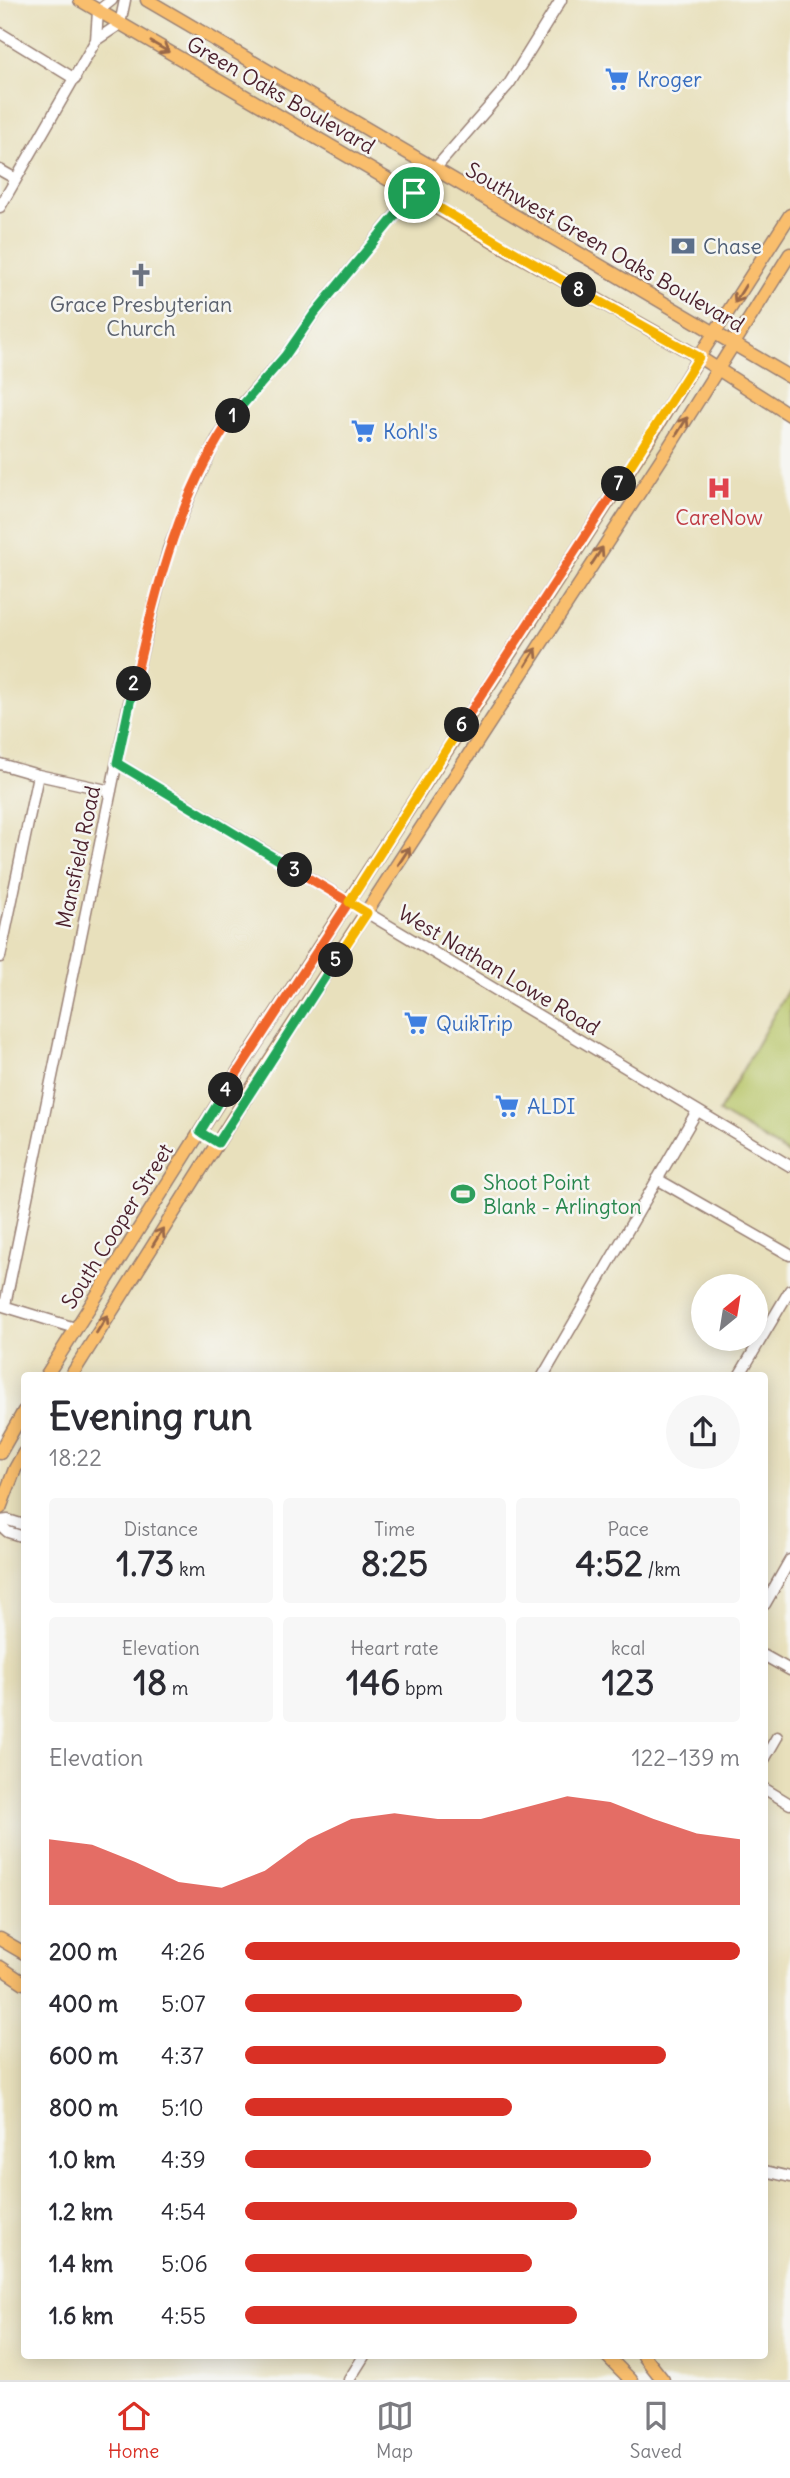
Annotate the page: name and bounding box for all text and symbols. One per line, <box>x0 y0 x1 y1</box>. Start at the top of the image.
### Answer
street label: Green Oaks Boulevard <box>182 30 380 160</box>
one-way arrow <box>149 40 169 54</box>
supermarket icon: Kroger <box>603 65 631 93</box>
place label: Kroger <box>637 66 702 93</box>
street label: Southwest Green Oaks Boulevard <box>461 156 749 338</box>
pin <box>384 163 444 223</box>
icon: arrive <box>395 174 433 212</box>
bank icon: Chase <box>669 232 697 260</box>
place label: Chase <box>703 233 762 260</box>
church icon: Grace Presbyterian Church <box>127 261 155 289</box>
pin: 8 <box>562 272 596 308</box>
text: 8 <box>573 277 584 301</box>
one-way arrow <box>733 283 747 303</box>
place label: Grace Presbyterian Church <box>50 291 232 342</box>
pin: 1 <box>216 398 250 434</box>
text: 1 <box>229 403 236 427</box>
supermarket icon: Kohl's <box>349 417 377 445</box>
one-way arrow <box>675 417 689 437</box>
place label: Kohl's <box>383 418 438 445</box>
pin: 7 <box>602 466 636 502</box>
text: 7 <box>614 471 623 495</box>
hospital icon: CareNow <box>705 474 733 502</box>
place label: CareNow <box>675 504 763 531</box>
one-way arrow <box>590 547 604 567</box>
one-way arrow <box>523 648 538 667</box>
pin: 2 <box>116 666 152 702</box>
text: 2 <box>128 671 139 695</box>
pin: 6 <box>444 708 480 742</box>
text: 6 <box>456 712 467 736</box>
street label: Mansfield Road <box>50 783 106 931</box>
one-way arrow <box>398 846 412 866</box>
pin: 3 <box>278 852 312 888</box>
text: 3 <box>289 857 300 881</box>
street label: West Nathan Lowe Road <box>393 899 605 1041</box>
pin: 5 <box>318 942 354 978</box>
text: 5 <box>330 947 341 971</box>
supermarket icon: QuikTrip <box>402 1009 430 1037</box>
place label: QuikTrip <box>436 1010 513 1037</box>
pin: 4 <box>208 1072 244 1108</box>
text: 4 <box>220 1077 231 1101</box>
supermarket icon: ALDI <box>493 1092 521 1120</box>
place label: ALDI <box>527 1093 576 1120</box>
street label: South Cooper Street <box>55 1138 179 1314</box>
place label: Shoot Point Blank - Arlington <box>483 1169 642 1220</box>
sports icon: Shoot Point Blank - Arlington <box>449 1180 477 1208</box>
one-way arrow <box>151 1228 165 1248</box>
north arrow <box>691 1274 768 1351</box>
map controls <box>691 1274 768 1351</box>
one-way arrow <box>96 1315 110 1335</box>
text: Evening run <box>49 1393 252 1440</box>
button: share <box>666 1395 740 1469</box>
text: 18:22 <box>49 1443 102 1472</box>
text: Distance <box>124 1517 198 1541</box>
text: Time <box>374 1517 415 1541</box>
text: Pace <box>608 1517 649 1541</box>
text: 1.73 <box>116 1541 174 1585</box>
text: 8:25 <box>361 1541 428 1585</box>
text: 4:52 <box>576 1541 643 1585</box>
text: km <box>174 1557 205 1581</box>
text: /km <box>643 1557 681 1581</box>
text: Elevation <box>122 1636 200 1660</box>
text: Heart rate <box>350 1636 439 1660</box>
text: kcal <box>611 1636 645 1660</box>
text: 18 <box>133 1660 167 1704</box>
text: 146 <box>346 1660 400 1704</box>
text: 123 <box>602 1660 655 1704</box>
text: m <box>167 1676 188 1700</box>
text: bpm <box>400 1676 443 1700</box>
text: Elevation <box>49 1743 143 1772</box>
text: 122–139 m <box>632 1743 740 1772</box>
text: 200 m <box>49 1937 118 1966</box>
text: 4:26 <box>161 1937 205 1966</box>
text: 400 m <box>49 1989 118 2018</box>
text: 5:07 <box>161 1989 206 2018</box>
text: 600 m <box>49 2041 118 2070</box>
text: 4:37 <box>161 2041 204 2070</box>
text: 800 m <box>49 2093 118 2122</box>
text: 5:10 <box>161 2093 204 2122</box>
text: 1.0 km <box>49 2145 115 2174</box>
text: 4:39 <box>161 2145 206 2174</box>
text: 1.2 km <box>49 2197 113 2226</box>
text: 4:54 <box>161 2197 206 2226</box>
text: 1.4 km <box>49 2249 113 2278</box>
text: 5:06 <box>161 2249 208 2278</box>
text: 1.6 km <box>49 2301 114 2330</box>
text: 4:55 <box>161 2301 206 2330</box>
tab: Home <box>108 2397 159 2463</box>
tab: Map <box>376 2397 414 2463</box>
tab: Saved <box>630 2397 682 2463</box>

